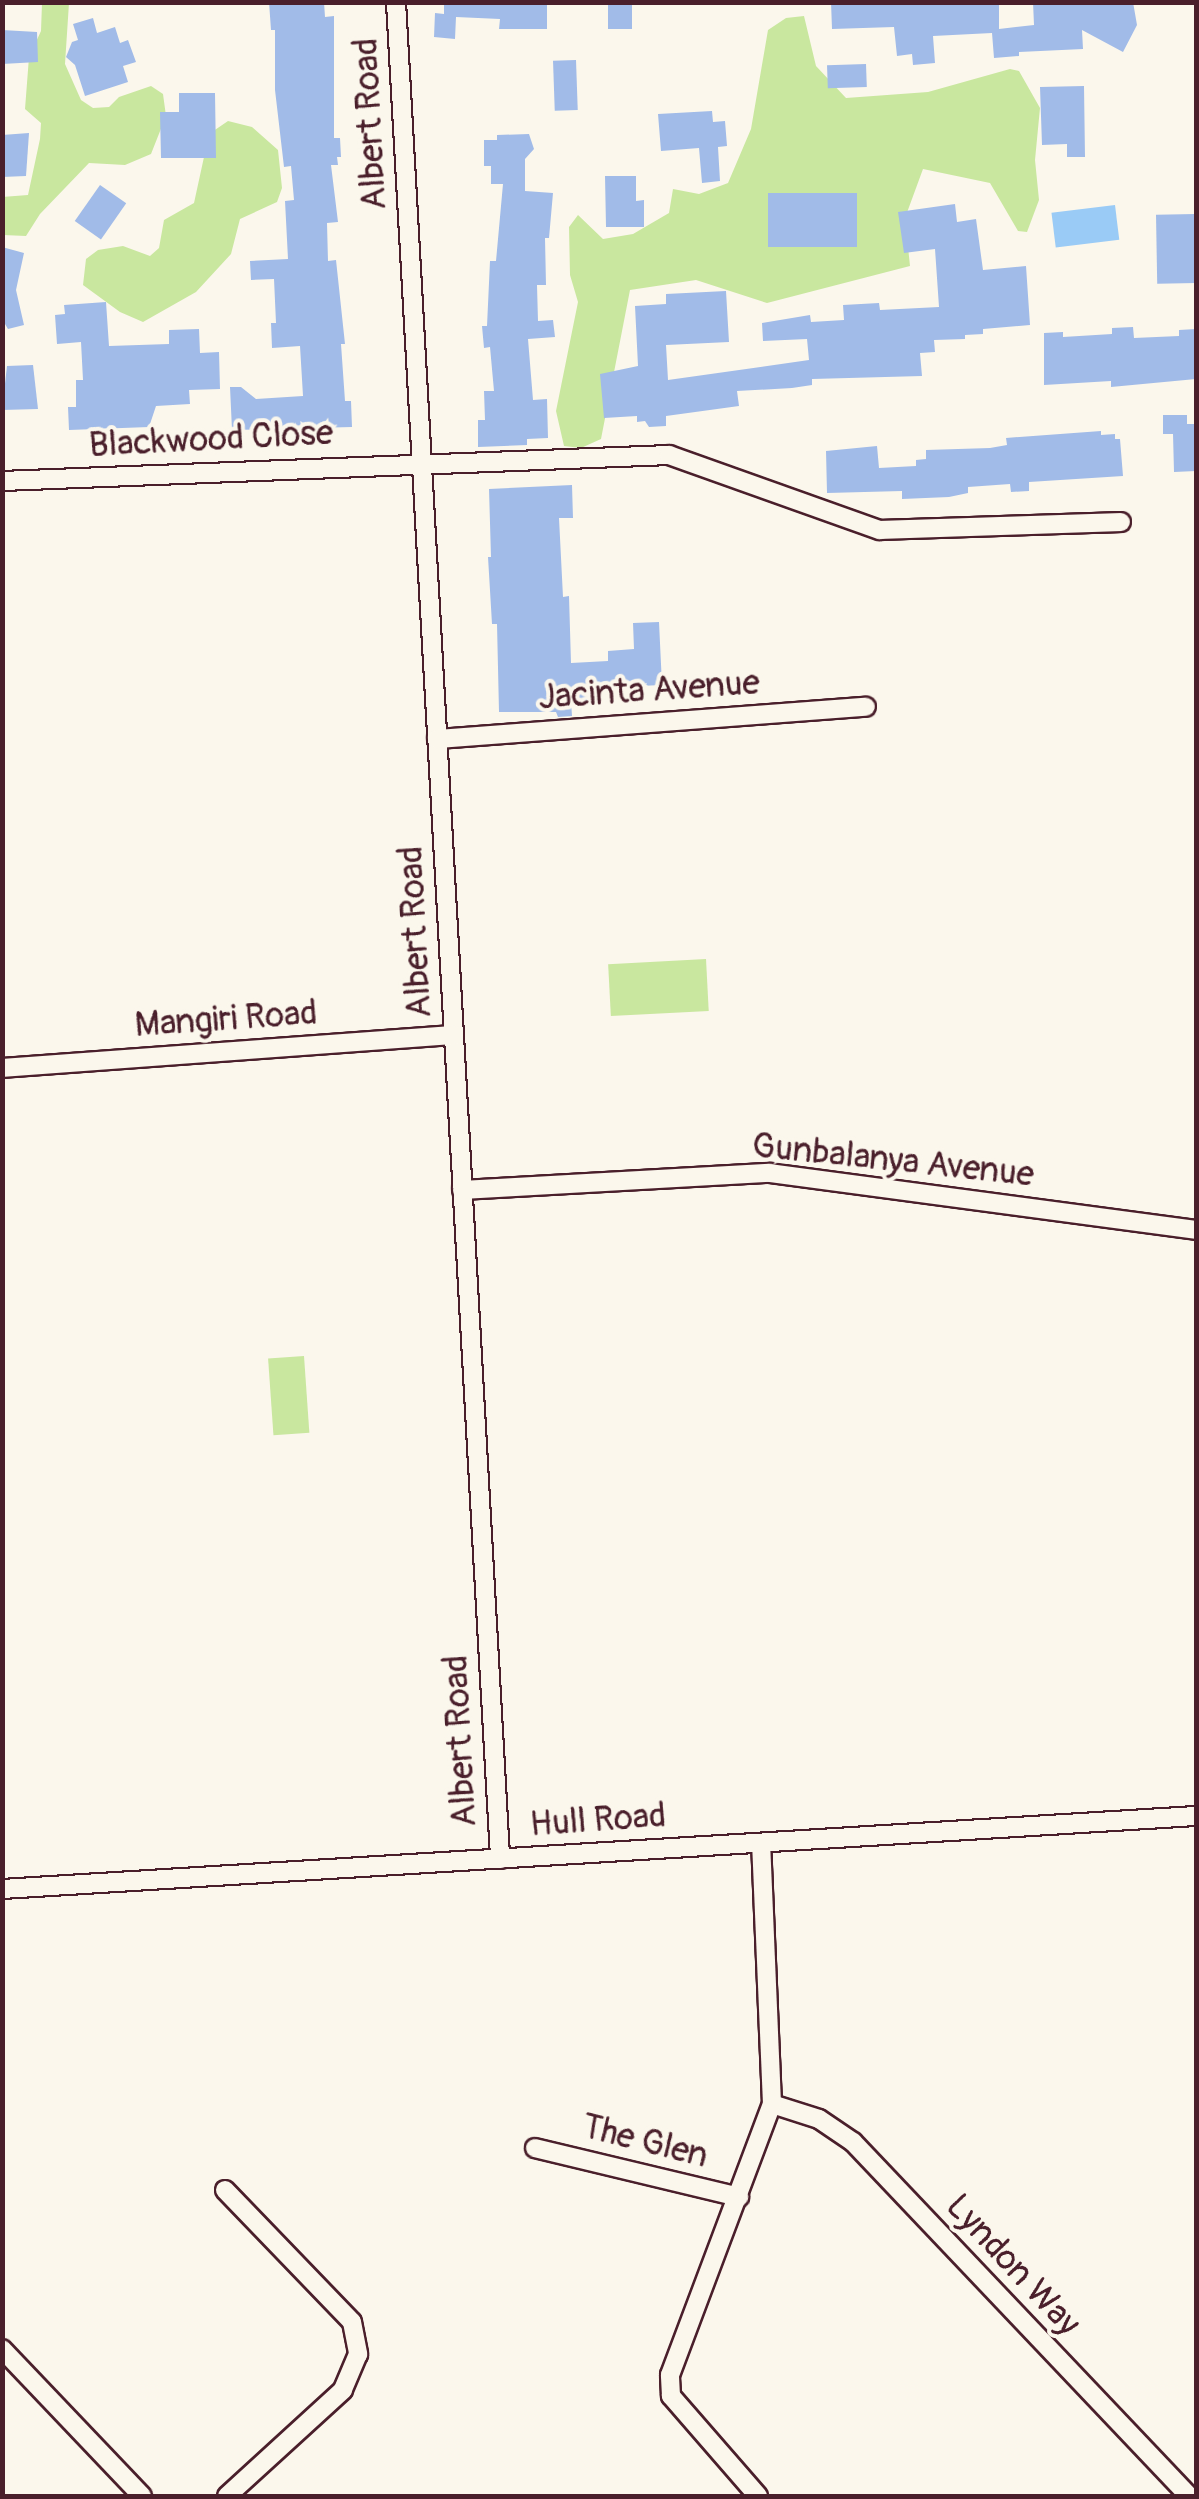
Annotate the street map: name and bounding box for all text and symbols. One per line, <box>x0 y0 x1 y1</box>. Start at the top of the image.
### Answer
street label: Albert Road <box>345 37 395 211</box>
street label: Blackwood Close <box>88 412 334 466</box>
street label: Jacinta Avenue <box>537 661 761 719</box>
street label: Albert Road <box>390 845 440 1019</box>
street label: Mangiri Road <box>133 992 319 1046</box>
street label: Gunbalanya Avenue <box>750 1124 1036 1196</box>
street label: Albert Road <box>435 1654 485 1828</box>
street label: Hull Road <box>528 1794 668 1846</box>
street label: The Glen <box>578 2105 712 2177</box>
street label: Lyndon Way <box>937 2186 1089 2344</box>

